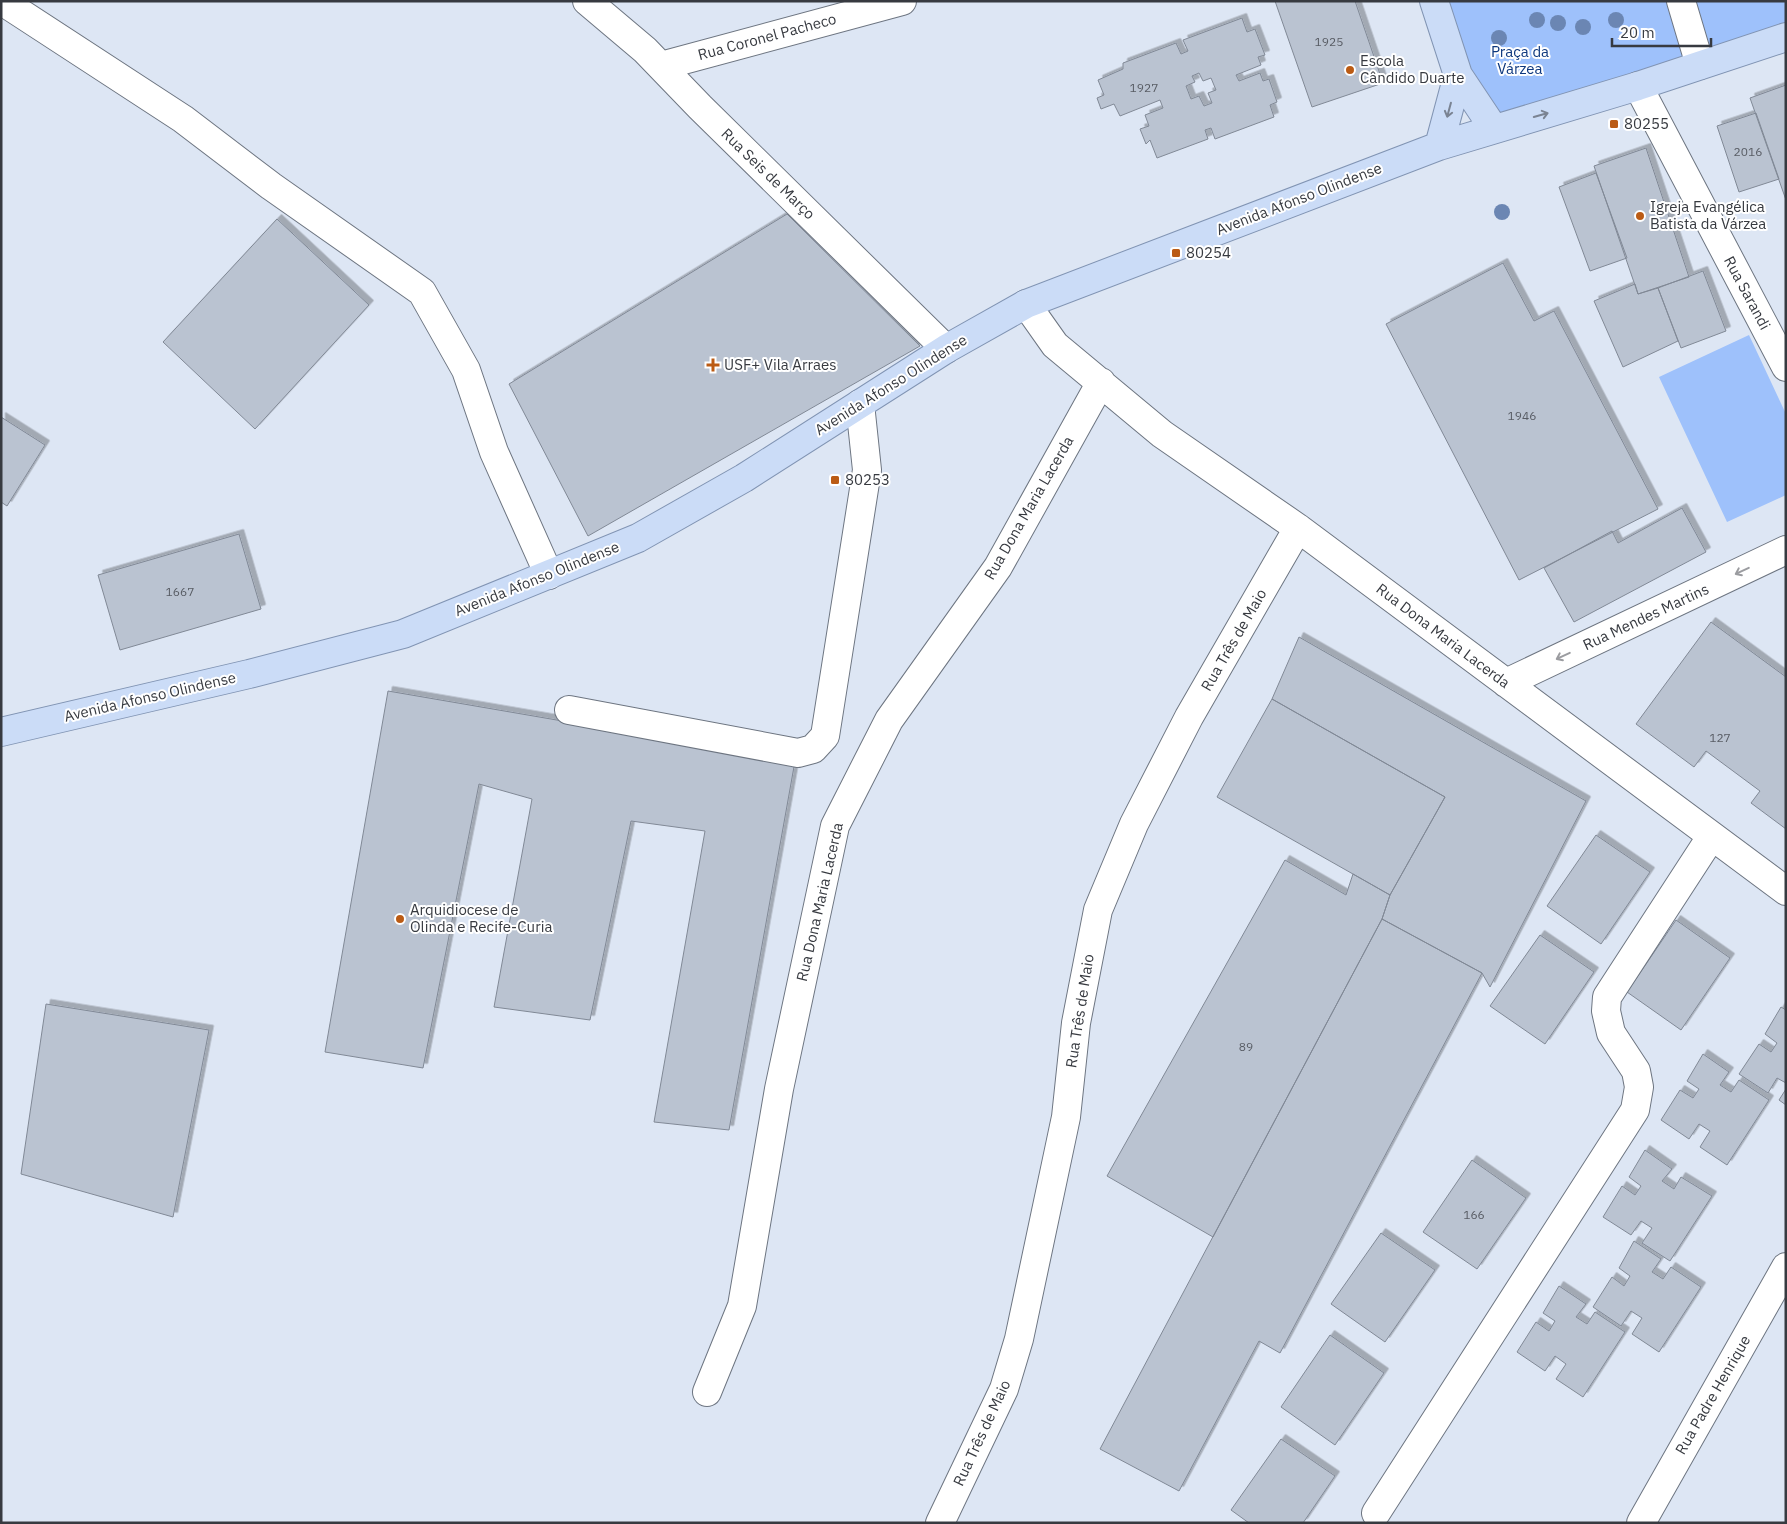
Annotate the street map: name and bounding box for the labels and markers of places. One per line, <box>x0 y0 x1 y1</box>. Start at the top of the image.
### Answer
place label: Escola Cândido Duarte <box>1360 51 1465 87</box>
marker: Escola Cândido Duarte <box>1344 64 1356 76</box>
place label: 80255 <box>1624 114 1669 133</box>
marker: 80255 <box>1608 118 1620 130</box>
place label: Igreja Evangélica Batista da Várzea <box>1650 197 1766 233</box>
marker: Igreja Evangélica Batista da Várzea <box>1634 210 1646 222</box>
place label: 80254 <box>1186 243 1231 262</box>
marker: 80254 <box>1170 247 1182 259</box>
place label: USF+ Vila Arraes <box>724 355 836 374</box>
marker: USF+ Vila Arraes <box>706 358 720 372</box>
place label: 80253 <box>845 470 890 489</box>
marker: 80253 <box>829 474 841 486</box>
place label: Arquidiocese de Olinda e Recife-Curia <box>410 900 552 936</box>
marker: Arquidiocese de Olinda e Recife-Curia <box>394 913 406 925</box>

